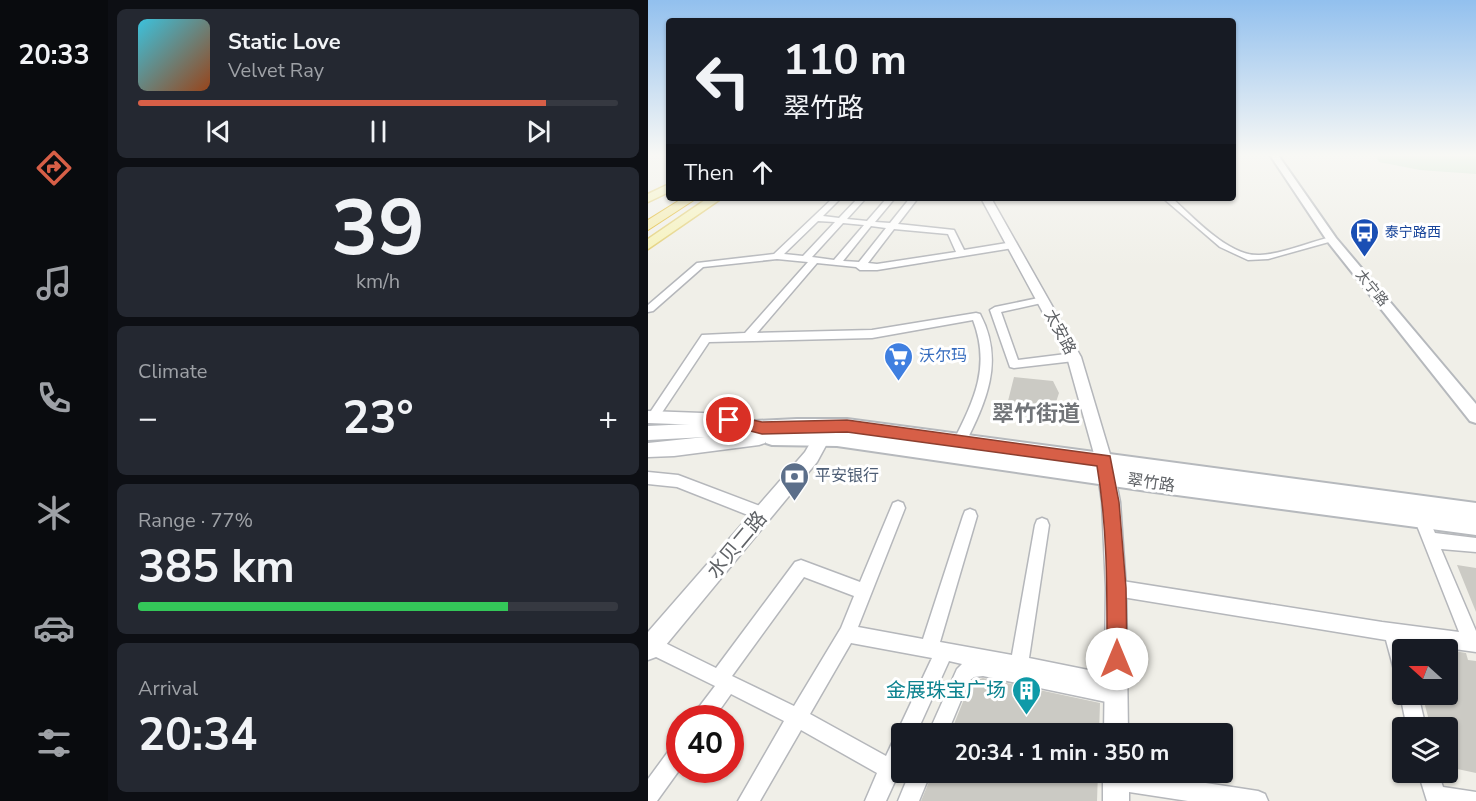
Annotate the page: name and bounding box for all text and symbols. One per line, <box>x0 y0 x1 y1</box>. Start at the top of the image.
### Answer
text: Static Love <box>228 27 341 57</box>
text: 110 m <box>783 32 907 89</box>
text: 20:33 <box>18 37 90 74</box>
icon: left <box>684 42 762 120</box>
text: Velvet Ray <box>228 57 324 84</box>
text: 翠竹路 <box>783 90 864 127</box>
icon: previous <box>202 115 235 148</box>
icon: pause <box>362 115 395 148</box>
icon: next <box>522 115 555 148</box>
icon: directions <box>33 147 75 189</box>
icon: ahead <box>746 156 779 189</box>
text: Then <box>684 158 734 188</box>
text: 39 <box>331 175 425 282</box>
bus stop icon: 泰宁路西 <box>1348 216 1380 258</box>
place label: 泰宁路西 <box>1385 223 1441 242</box>
icon: music <box>33 262 75 304</box>
street label: 太宁路 <box>1351 266 1393 310</box>
text: km/h <box>356 268 400 295</box>
street label: 太安路 <box>1039 306 1081 358</box>
supermarket icon: 沃尔玛 <box>882 340 914 382</box>
place label: 沃尔玛 <box>919 345 967 367</box>
text: Climate <box>138 358 207 385</box>
icon: phone <box>33 377 75 419</box>
text: 23° <box>342 388 414 449</box>
pin <box>703 394 754 445</box>
text: − <box>138 396 158 441</box>
text: + <box>598 396 618 441</box>
district label: 翠竹街道 <box>992 399 1080 429</box>
icon: arrive <box>712 403 745 436</box>
bank icon: 平安银行 <box>778 460 810 502</box>
place label: 平安银行 <box>815 465 879 487</box>
street label: 翠竹路 <box>1126 469 1176 497</box>
icon: climate <box>33 492 75 534</box>
street label: 水贝二路 <box>701 506 773 584</box>
text: Range · 77% <box>138 507 253 534</box>
text: 385 km <box>138 537 295 598</box>
icon: car <box>33 607 75 649</box>
position arrow <box>1085 627 1149 691</box>
north arrow <box>1392 639 1458 705</box>
map controls <box>1392 639 1458 783</box>
building icon: 金展珠宝广场 <box>1011 674 1043 716</box>
text: Arrival <box>138 675 198 702</box>
place label: 金展珠宝广场 <box>886 677 1006 704</box>
text: 20:34 <box>138 705 257 766</box>
speed limit sign: 40 <box>666 705 744 783</box>
button: layers <box>1392 717 1458 783</box>
icon: filters <box>33 722 75 764</box>
text: 20:34 · 1 min · 350 m <box>955 738 1169 768</box>

